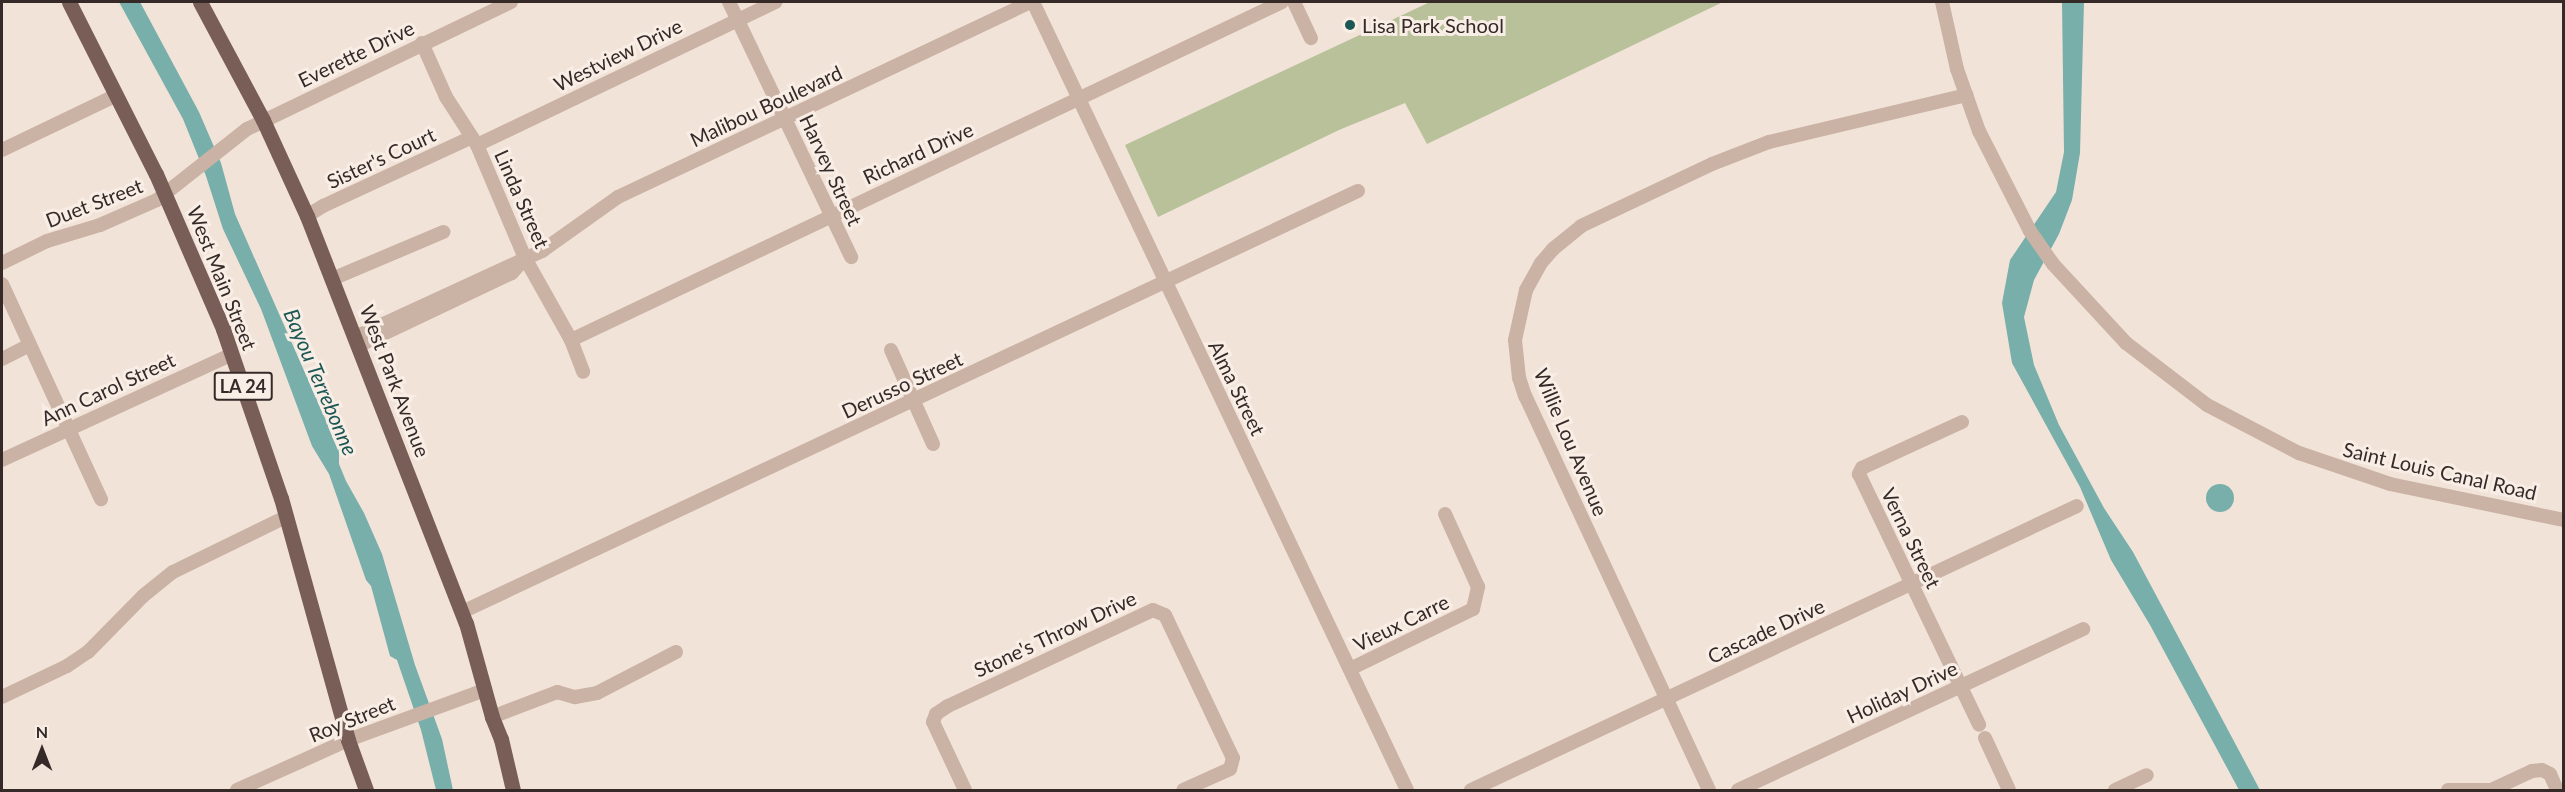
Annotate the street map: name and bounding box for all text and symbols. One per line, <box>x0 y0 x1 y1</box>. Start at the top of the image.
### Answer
place label: Lisa Park School <box>1362 13 1504 37</box>
street label: Westview Drive <box>550 14 686 96</box>
street label: Everette Drive <box>294 16 418 92</box>
marker: Lisa Park School <box>1343 18 1357 32</box>
street label: Malibou Boulevard <box>686 60 846 152</box>
street label: Harvey Street <box>795 110 867 230</box>
street label: Richard Drive <box>859 117 977 189</box>
street label: Sister's Court <box>323 122 439 194</box>
street label: Linda Street <box>490 146 554 252</box>
street label: Duet Street <box>42 174 146 232</box>
street label: West Main Street <box>182 203 262 353</box>
street label: West Park Avenue <box>355 301 435 461</box>
water label: Bayou Terrebonne <box>279 305 363 459</box>
street label: Alma Street <box>1204 337 1270 439</box>
street label: Ann Carol Street <box>37 347 179 431</box>
street label: Derusso Street <box>838 347 966 423</box>
street label: Willie Lou Avenue <box>1529 364 1613 520</box>
road number: LA 24 <box>213 371 273 401</box>
street label: Saint Louis Canal Road <box>2341 437 2539 505</box>
street label: Verna Street <box>1876 484 1946 592</box>
street label: Stone's Throw Drive <box>970 586 1140 682</box>
street label: Vieux Carre <box>1349 590 1453 656</box>
street label: Cascade Drive <box>1704 593 1828 669</box>
street label: Holiday Drive <box>1843 656 1961 728</box>
street label: Roy Street <box>305 691 399 747</box>
north arrow <box>12 720 72 780</box>
text: N <box>36 722 48 741</box>

